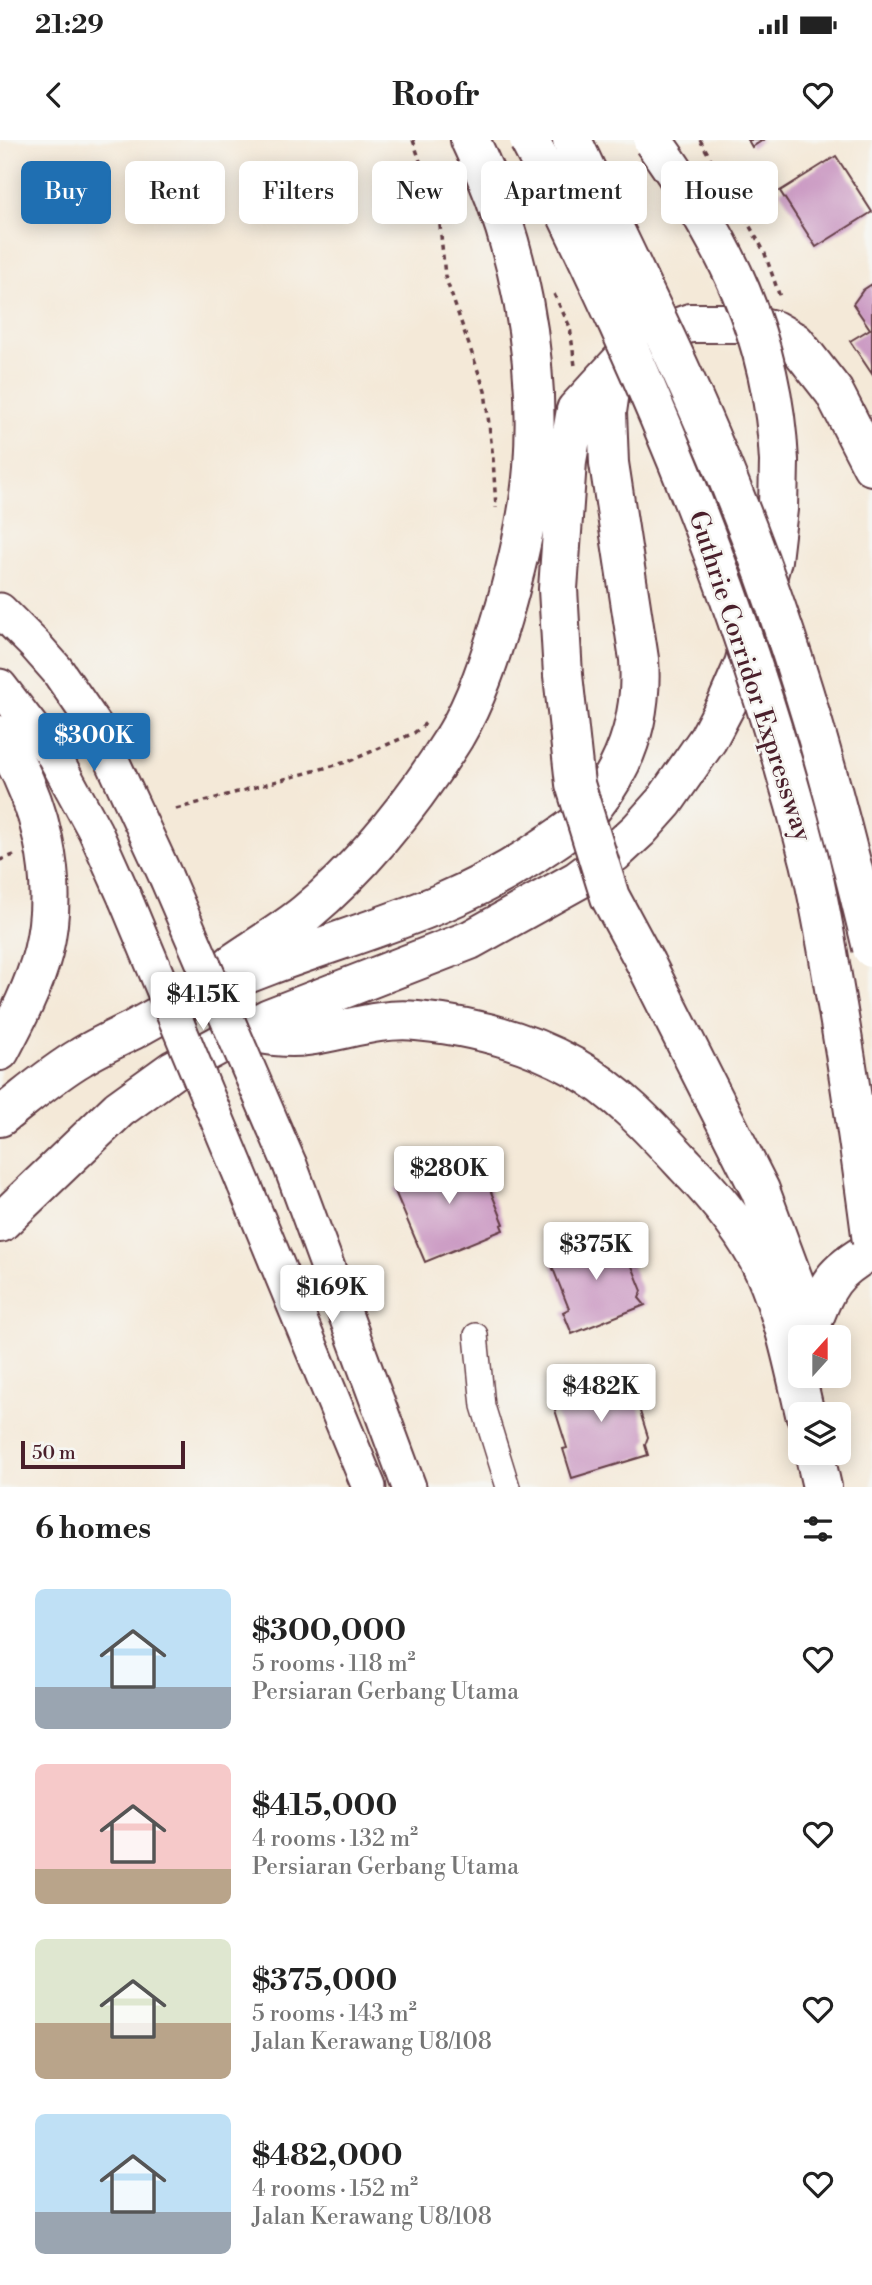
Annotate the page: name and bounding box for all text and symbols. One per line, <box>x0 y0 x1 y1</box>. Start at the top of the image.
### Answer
text: 21:29 <box>35 9 104 41</box>
text: Roofr <box>392 75 480 115</box>
icon: back <box>35 76 73 114</box>
icon: heart <box>799 76 837 114</box>
chip: Buy <box>21 161 111 224</box>
chip: Rent <box>125 161 225 224</box>
chip: Filters <box>239 161 358 224</box>
chip: New <box>372 161 467 224</box>
chip: Apartment <box>481 161 647 224</box>
chip: House <box>661 161 778 224</box>
street label: Guthrie Corridor Expressway <box>681 507 819 846</box>
pin: $300K <box>45 714 143 773</box>
text: $300K <box>54 722 134 750</box>
pin: $415K <box>154 972 252 1032</box>
text: $415K <box>167 981 239 1009</box>
pin: $280K <box>400 1146 498 1206</box>
text: $280K <box>410 1155 488 1183</box>
pin: $375K <box>547 1222 645 1282</box>
text: $375K <box>560 1231 632 1259</box>
pin: $169K <box>283 1266 381 1325</box>
text: $169K <box>296 1274 368 1302</box>
north arrow <box>788 1325 850 1388</box>
map controls <box>788 1325 851 1465</box>
pin: $482K <box>552 1364 650 1424</box>
text: $482K <box>563 1373 639 1401</box>
button: layers <box>788 1402 851 1465</box>
scale bar <box>21 1438 186 1470</box>
text: 50 m <box>32 1441 76 1465</box>
text: 6 homes <box>35 1510 151 1548</box>
icon: filters <box>799 1510 837 1548</box>
text: $300,000 <box>252 1612 406 1650</box>
icon: home <box>91 1617 175 1701</box>
icon: heart <box>799 1640 837 1678</box>
text: 5 rooms · 118 m² <box>252 1650 416 1678</box>
text: Persiaran Gerbang Utama <box>252 1678 519 1706</box>
text: $415,000 <box>252 1787 397 1825</box>
icon: home <box>91 1792 175 1876</box>
icon: heart <box>799 1815 837 1853</box>
text: 4 rooms · 132 m² <box>252 1825 418 1853</box>
text: Persiaran Gerbang Utama <box>252 1853 519 1881</box>
text: $375,000 <box>252 1962 397 2000</box>
icon: home <box>91 1967 175 2051</box>
icon: heart <box>799 1990 837 2028</box>
text: 5 rooms · 143 m² <box>252 2000 417 2028</box>
text: Jalan Kerawang U8/108 <box>252 2028 492 2056</box>
text: $482,000 <box>252 2137 402 2175</box>
icon: home <box>91 2142 175 2226</box>
icon: heart <box>799 2165 837 2203</box>
text: 4 rooms · 152 m² <box>252 2175 418 2203</box>
text: Jalan Kerawang U8/108 <box>252 2203 492 2231</box>

